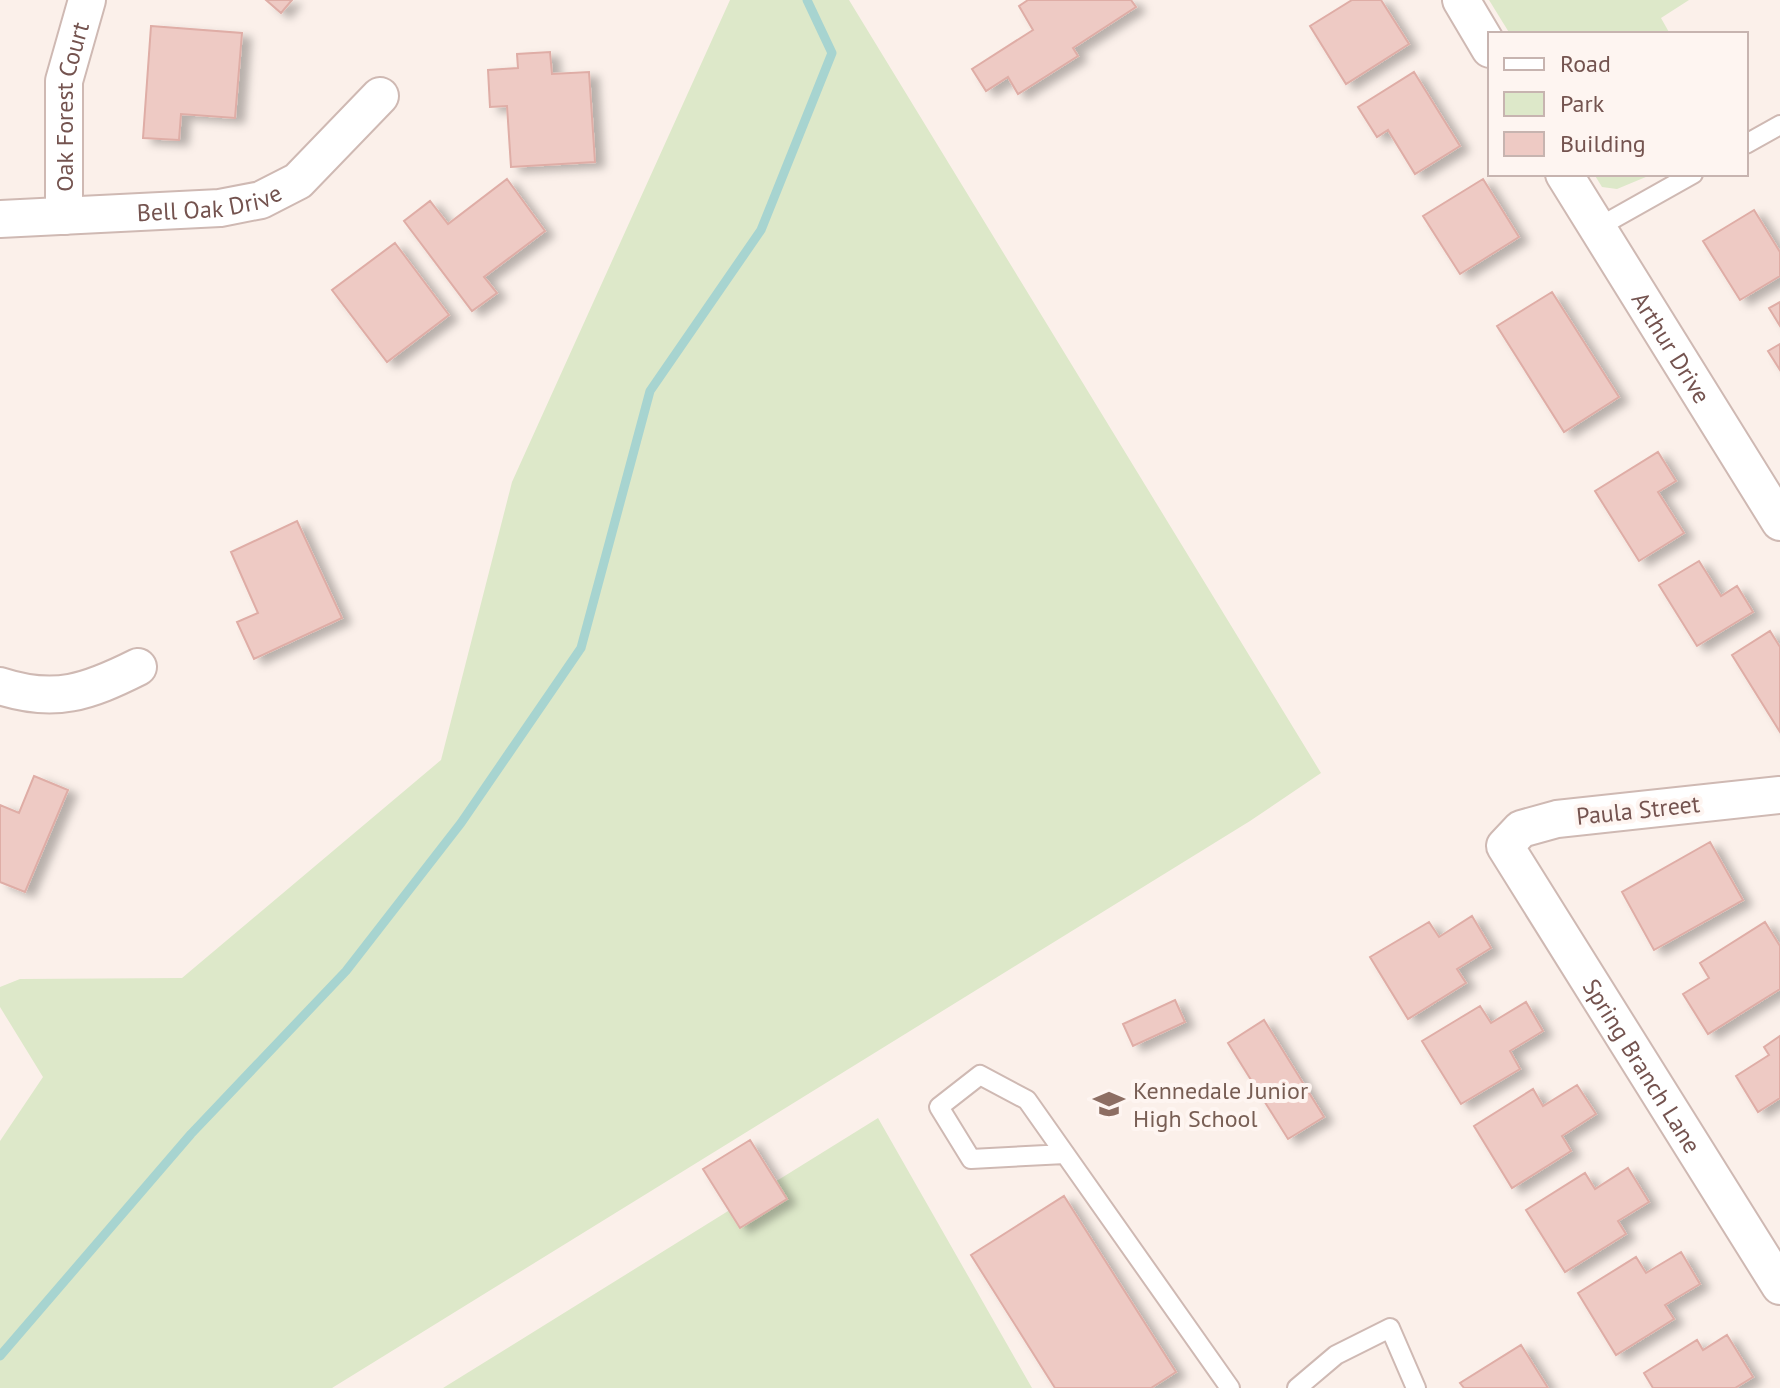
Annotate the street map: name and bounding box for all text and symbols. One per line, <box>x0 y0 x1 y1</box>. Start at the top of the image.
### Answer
street label: Oak Forest Court <box>49 18 96 192</box>
legend <box>1488 32 1748 176</box>
text: Road <box>1560 48 1611 79</box>
text: Park <box>1560 88 1605 119</box>
text: Building <box>1560 128 1646 159</box>
street label: Bell Oak Drive <box>136 177 287 228</box>
street label: Arthur Drive <box>1625 286 1718 409</box>
street label: Paula Street <box>1575 788 1701 832</box>
street label: Spring Branch Lane <box>1576 973 1708 1158</box>
place label: Kennedale Junior High School <box>1133 1075 1308 1134</box>
school or university icon: Kennedale Junior High School <box>1092 1087 1126 1121</box>

